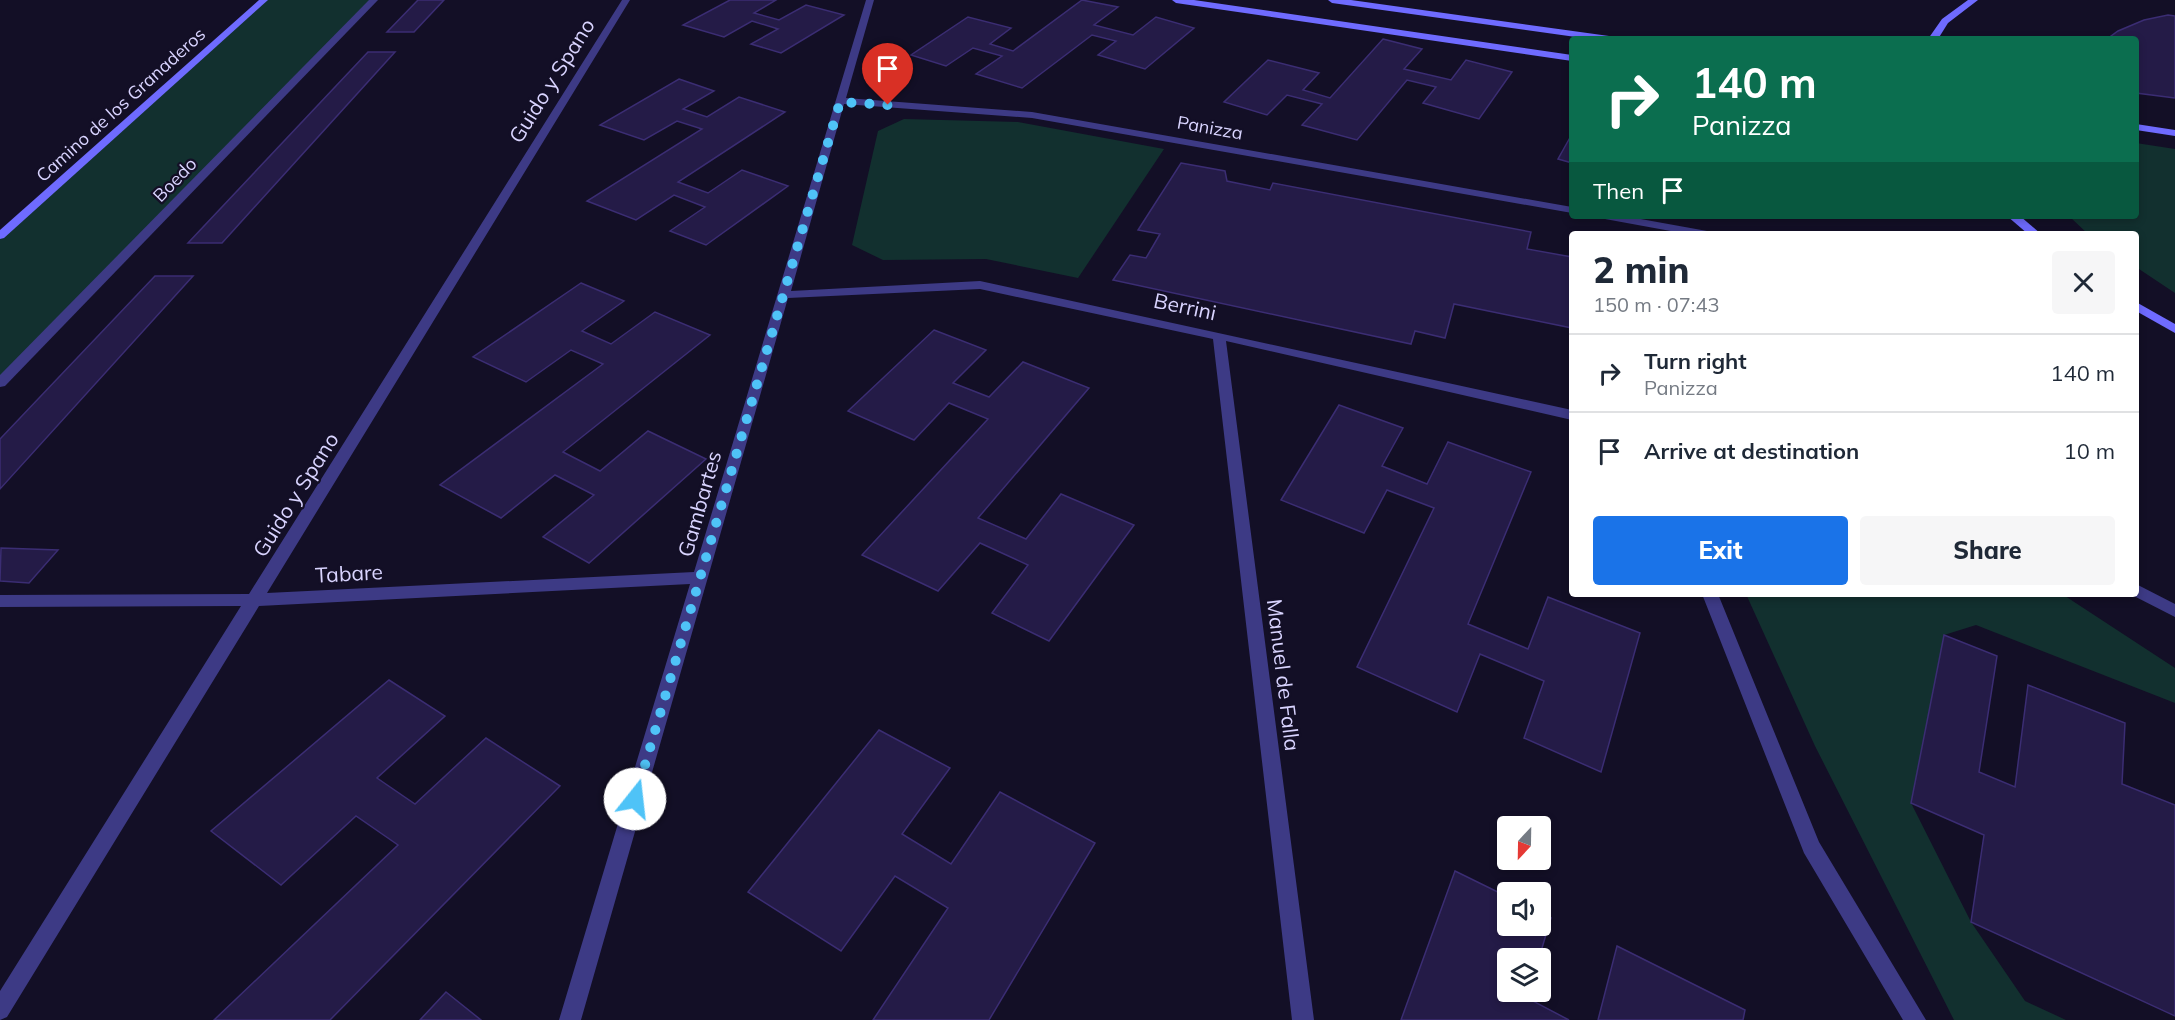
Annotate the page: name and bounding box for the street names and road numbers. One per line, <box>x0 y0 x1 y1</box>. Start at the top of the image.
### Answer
street label: Guido y Spano <box>503 13 600 147</box>
street label: Camino de los Granaderos <box>31 22 210 187</box>
street label: Panizza <box>1175 110 1245 145</box>
street label: Boedo <box>148 152 201 207</box>
street label: Berrini <box>1152 287 1219 325</box>
street label: Guido y Spano <box>247 427 344 561</box>
street label: Gambartes <box>672 448 727 560</box>
street label: Tabare <box>314 558 383 588</box>
street label: Manuel de Falla <box>1262 597 1306 752</box>

